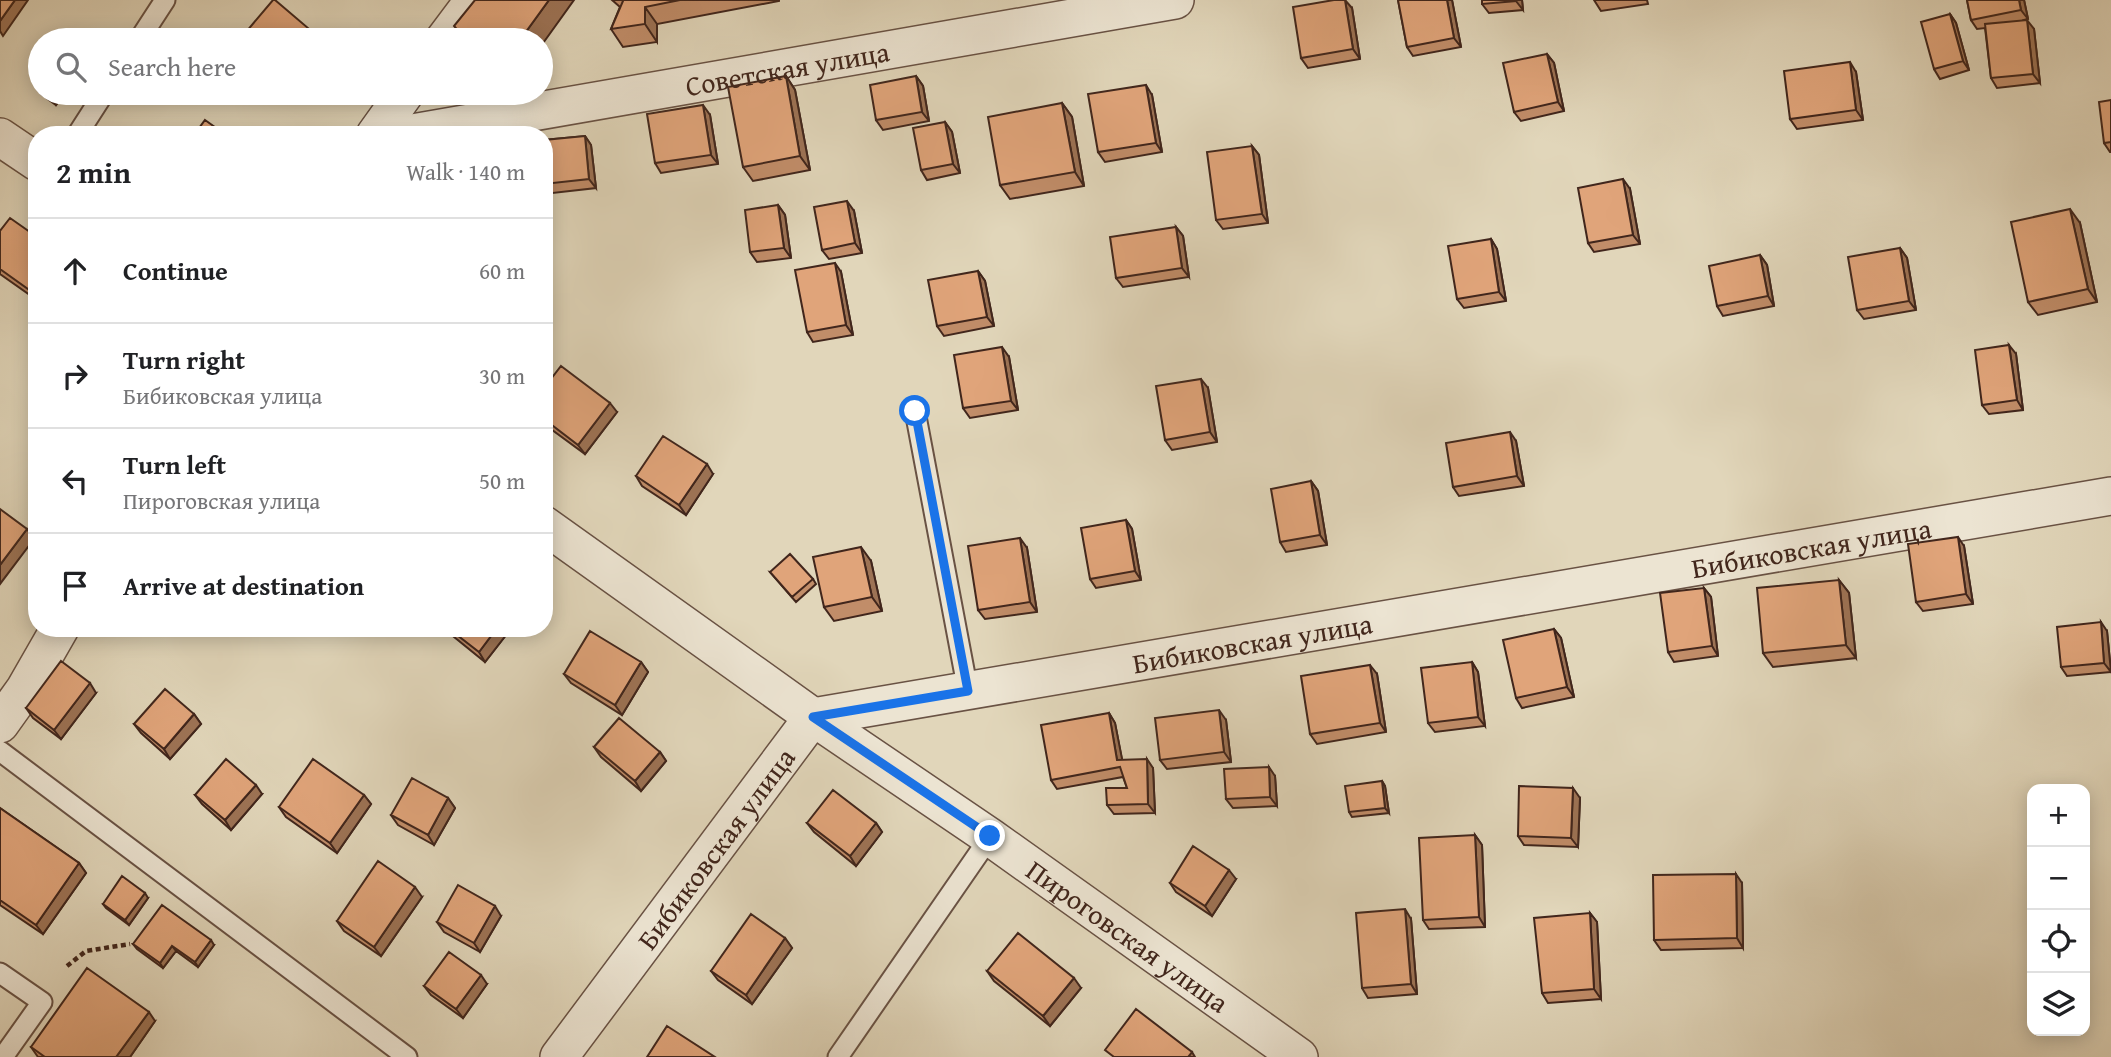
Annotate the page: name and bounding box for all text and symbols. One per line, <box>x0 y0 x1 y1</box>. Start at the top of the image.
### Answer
search box <box>28 28 553 105</box>
street label: Советская улица <box>682 30 893 106</box>
text: Search here <box>108 47 236 86</box>
icon: search <box>52 48 90 86</box>
text: 2 min <box>56 150 131 194</box>
text: Walk · 140 m <box>406 155 525 188</box>
text: Continue <box>123 251 228 290</box>
icon: ahead <box>56 252 94 290</box>
text: 60 m <box>479 254 525 287</box>
text: Turn right <box>123 340 245 379</box>
icon: right <box>56 357 94 395</box>
text: 30 m <box>479 359 525 392</box>
text: Бибиковская улица <box>123 379 322 412</box>
route start <box>899 395 930 426</box>
text: Turn left <box>123 445 226 484</box>
icon: left <box>56 462 94 500</box>
text: 50 m <box>479 464 525 497</box>
text: Пироговская улица <box>123 484 320 517</box>
street label: Бибиковская улица <box>1688 506 1935 588</box>
text: Arrive at destination <box>123 566 364 605</box>
icon: arrive <box>56 567 94 605</box>
street label: Бибиковская улица <box>1129 602 1376 683</box>
street label: Бибиковская улица <box>626 738 805 957</box>
map controls <box>2027 784 2090 1036</box>
button: + <box>2027 784 2090 847</box>
route end <box>974 820 1005 851</box>
button: − <box>2027 847 2090 910</box>
street label: Пироговская улица <box>1018 849 1239 1022</box>
button: locate <box>2027 910 2090 973</box>
button: layers <box>2027 973 2090 1036</box>

